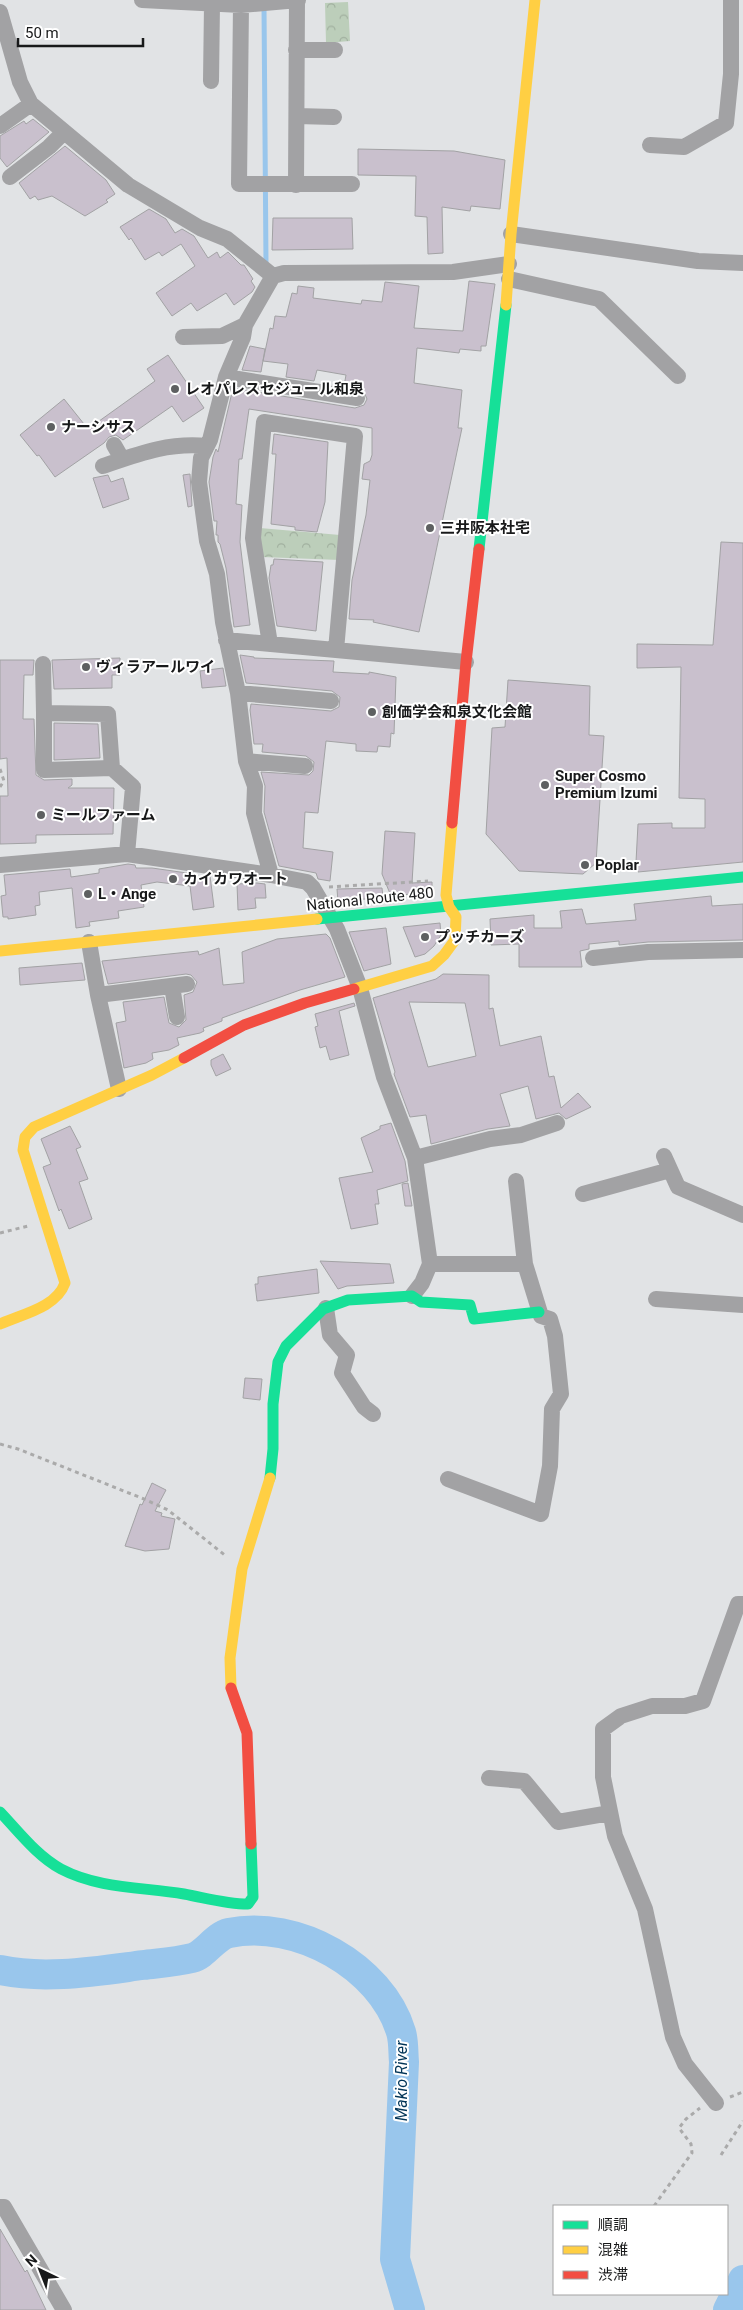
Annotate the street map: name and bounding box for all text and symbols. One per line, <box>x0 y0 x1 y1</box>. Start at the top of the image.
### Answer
scale bar <box>18 15 142 47</box>
text: 50 m <box>25 24 59 42</box>
place label: レオパレスセジュール和泉 <box>185 380 364 398</box>
marker: レオパレスセジュール和泉 <box>169 383 181 395</box>
place label: ナーシサス <box>61 418 135 436</box>
marker: ナーシサス <box>45 421 57 433</box>
place label: 三井阪本社宅 <box>440 519 530 537</box>
marker: 三井阪本社宅 <box>424 522 436 534</box>
place label: ヴィラアールワイ <box>96 658 215 676</box>
marker: ヴィラアールワイ <box>80 661 92 673</box>
place label: 創価学会和泉文化会館 <box>382 703 532 721</box>
marker: 創価学会和泉文化会館 <box>366 706 378 718</box>
place label: Super Cosmo Premium Izumi <box>555 767 658 802</box>
marker: Super Cosmo Premium Izumi <box>539 779 551 791</box>
place label: ミールファーム <box>51 806 156 824</box>
marker: ミールファーム <box>35 809 47 821</box>
place label: Poplar <box>595 856 639 874</box>
marker: Poplar <box>579 859 591 871</box>
place label: カイカワオート <box>183 870 288 888</box>
marker: カイカワオート <box>167 873 179 885</box>
street label: National Route 480 <box>306 883 434 915</box>
place label: L・Ange <box>98 885 156 903</box>
marker: L・Ange <box>82 888 94 900</box>
place label: プッチカーズ <box>435 928 524 946</box>
marker: プッチカーズ <box>419 931 431 943</box>
water label: Makio River <box>392 2040 411 2121</box>
legend <box>553 2205 728 2295</box>
text: 順調 <box>598 2216 628 2234</box>
text: 混雑 <box>598 2241 628 2259</box>
north arrow <box>15 2245 65 2295</box>
text: N <box>22 2251 40 2270</box>
text: 渋滞 <box>598 2266 628 2284</box>

